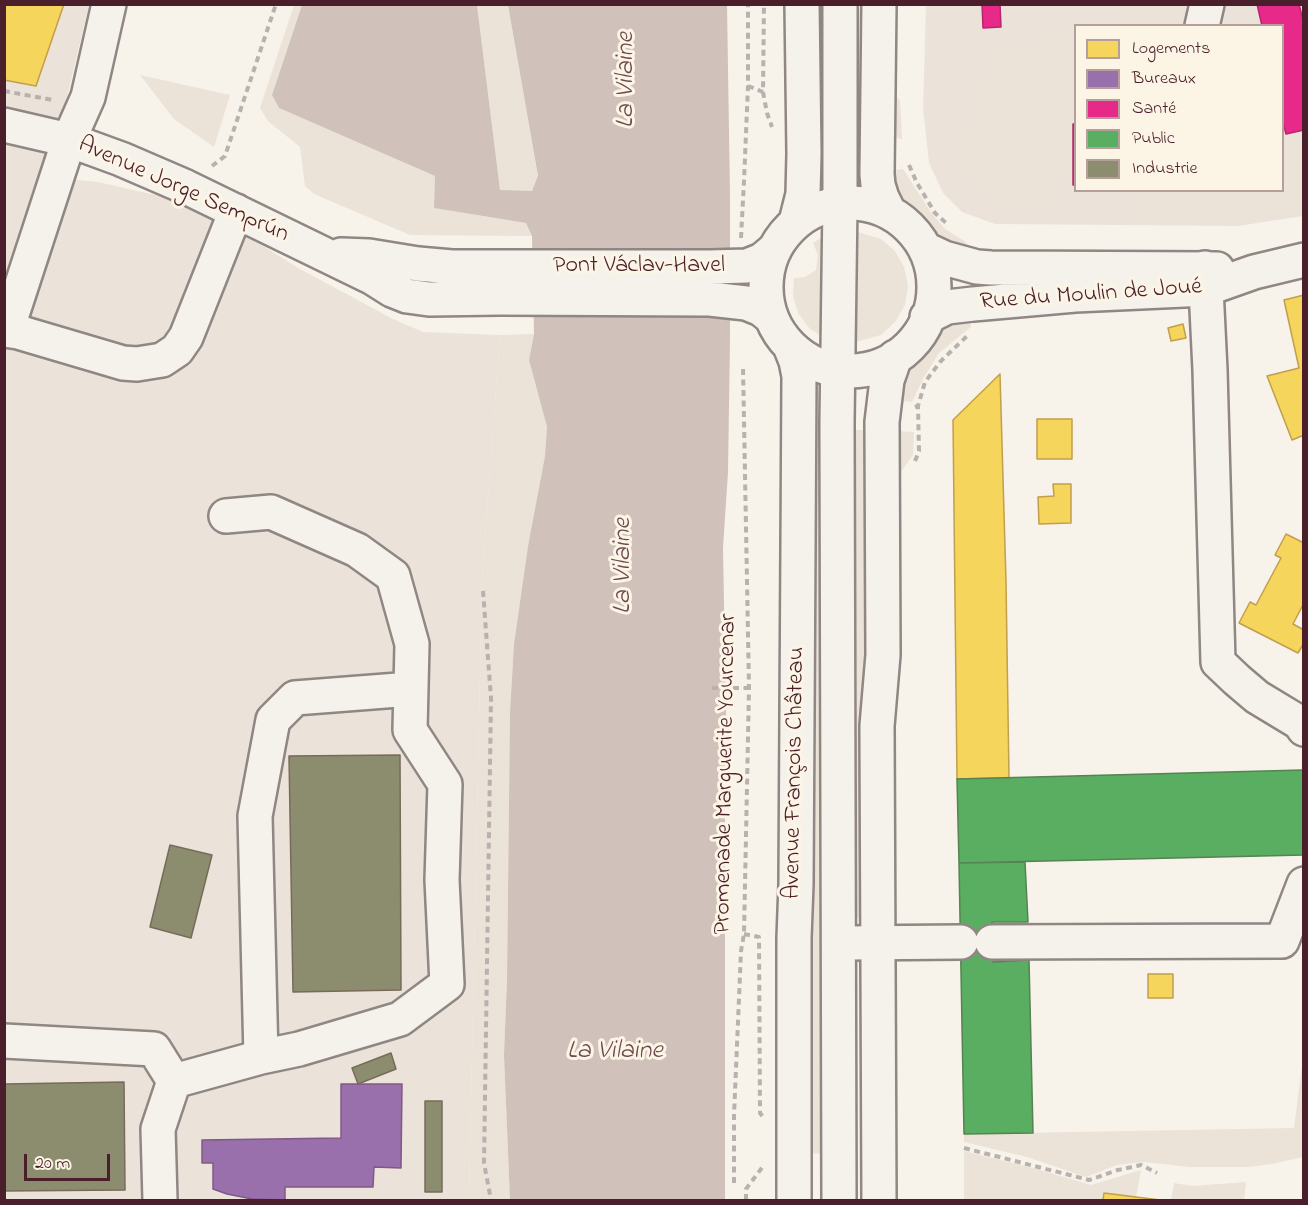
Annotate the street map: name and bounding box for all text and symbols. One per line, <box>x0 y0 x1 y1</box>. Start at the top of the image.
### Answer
legend <box>1074 24 1284 192</box>
water label: La Vilaine <box>612 32 644 128</box>
text: Logements <box>1132 36 1210 62</box>
text: Bureaux <box>1132 66 1196 92</box>
text: Santé <box>1132 96 1176 122</box>
text: Public <box>1132 126 1175 152</box>
street label: Avenue Jorge Semprún <box>73 132 293 250</box>
text: Industrie <box>1132 156 1198 182</box>
street label: Pont Václav-Havel <box>553 253 725 281</box>
street label: Rue du Moulin de Joué <box>979 274 1203 318</box>
water label: La Vilaine <box>609 518 641 614</box>
street label: Promenade Marguerite Yourcenar <box>710 613 744 935</box>
street label: Avenue François Château <box>779 647 813 899</box>
water label: La Vilaine <box>567 1037 663 1069</box>
scale bar <box>27 1142 112 1180</box>
text: 20 m <box>35 1151 70 1177</box>

